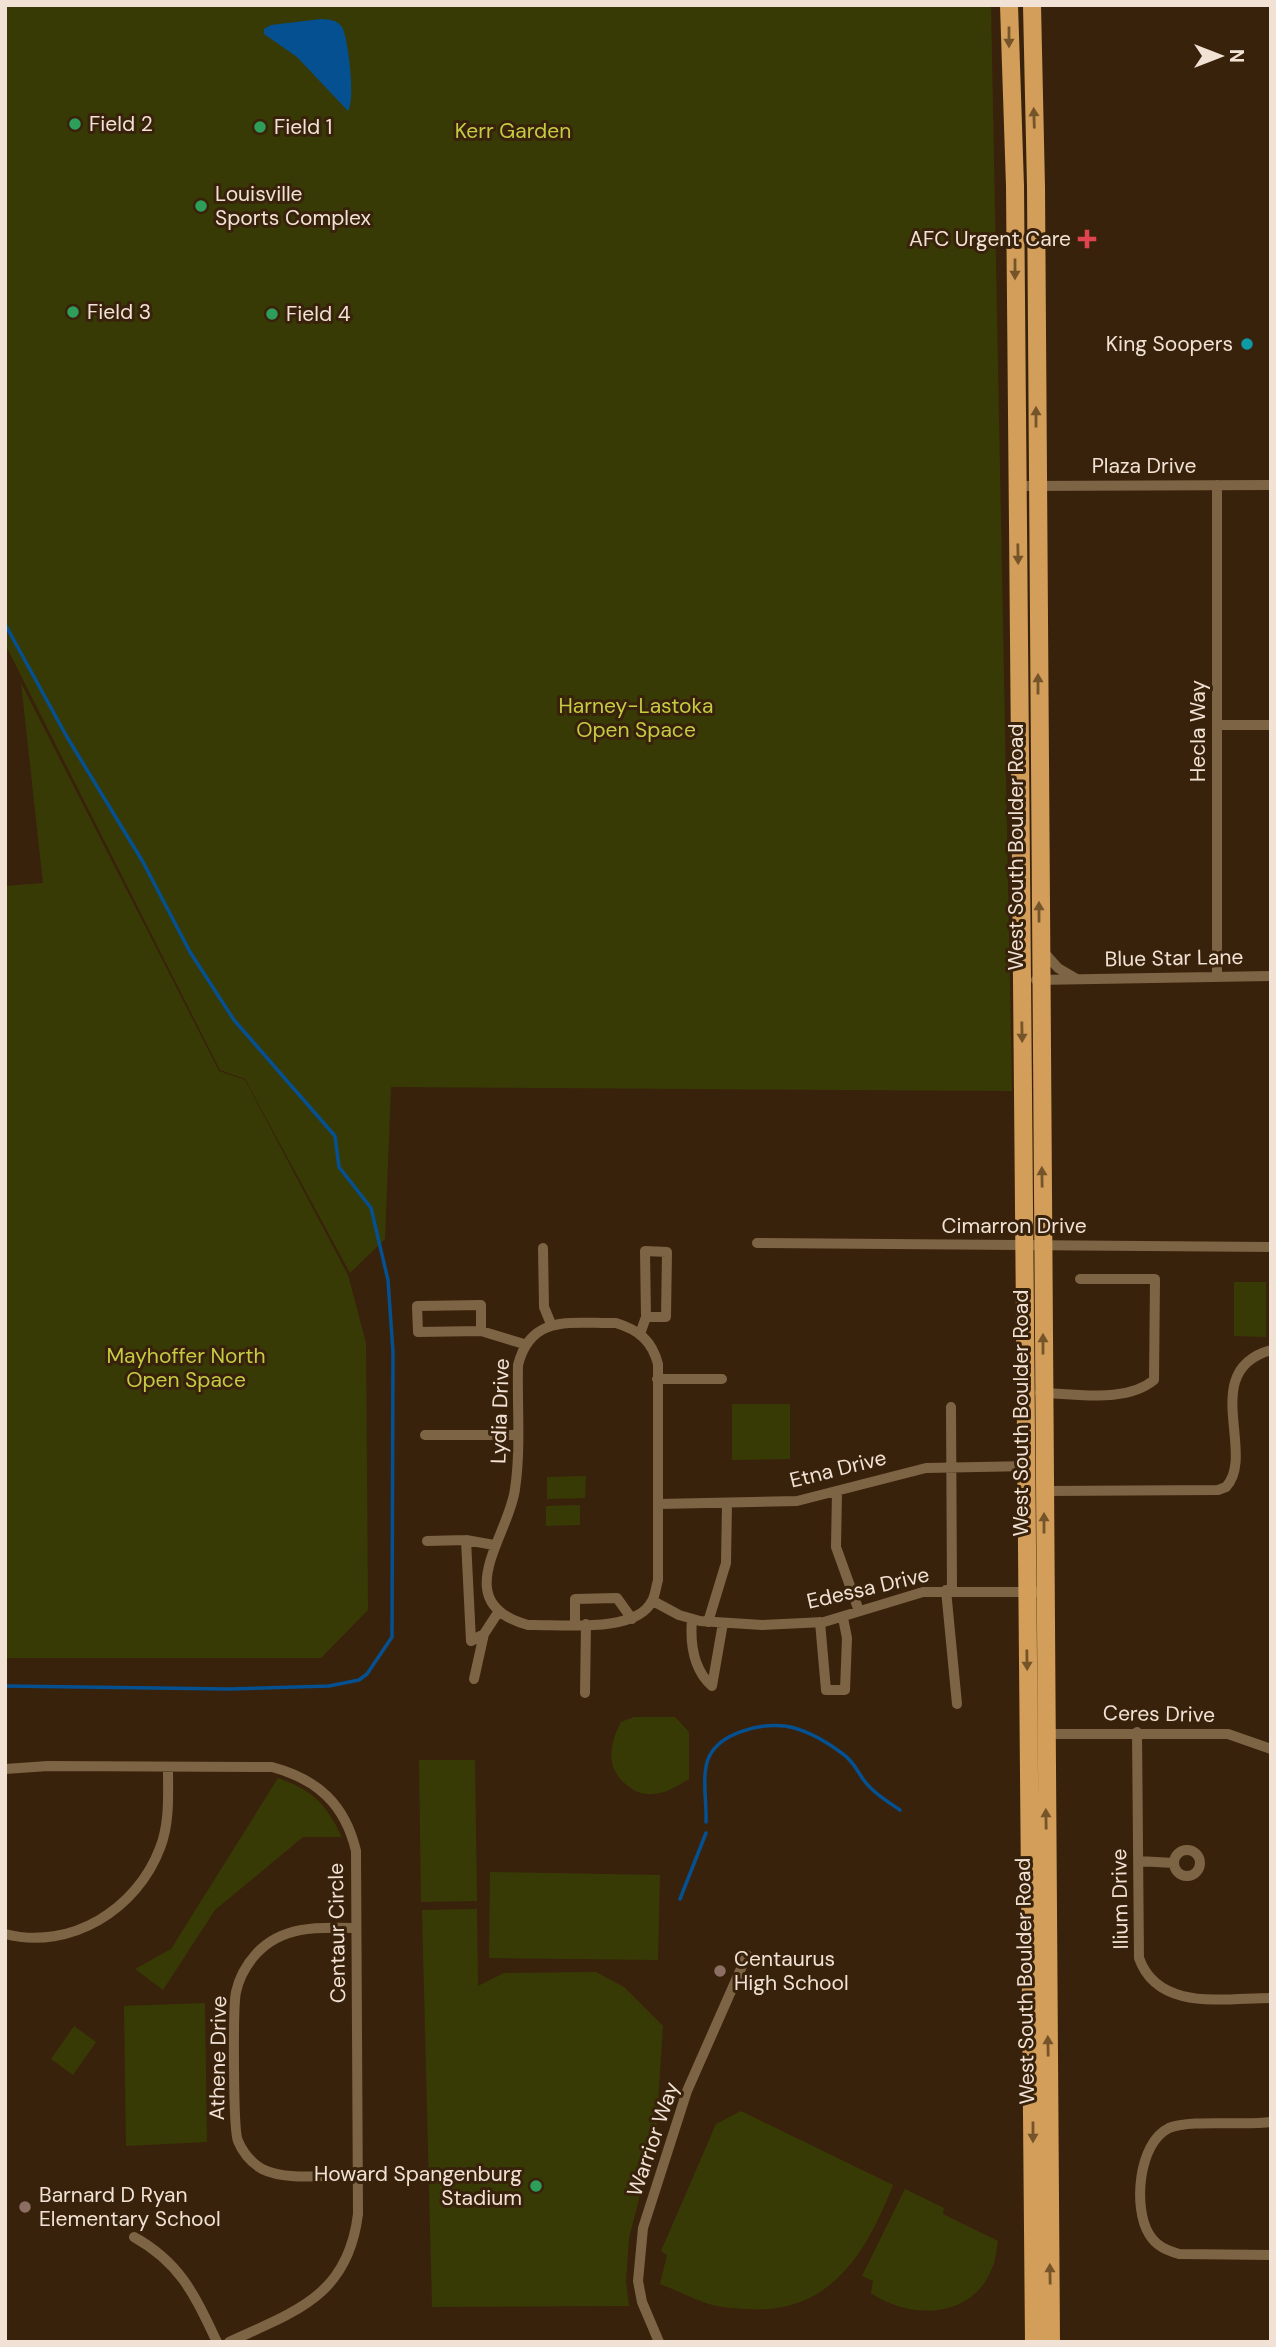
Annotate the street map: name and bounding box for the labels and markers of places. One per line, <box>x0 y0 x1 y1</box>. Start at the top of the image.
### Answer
place label: Field 2 <box>89 110 153 138</box>
place label: Field 1 <box>274 113 332 141</box>
marker: Field 2 <box>67 116 83 132</box>
marker: Field 1 <box>252 119 268 135</box>
place label: Louisville Sports Complex <box>215 180 371 232</box>
marker: Louisville Sports Complex <box>193 198 209 214</box>
place label: AFC Urgent Care <box>909 225 1071 253</box>
marker: AFC Urgent Care <box>1077 229 1097 249</box>
place label: Field 3 <box>87 298 151 326</box>
place label: Field 4 <box>286 300 351 328</box>
marker: Field 3 <box>65 304 81 320</box>
marker: Field 4 <box>264 306 280 322</box>
place label: King Soopers <box>1106 330 1233 358</box>
marker: King Soopers <box>1239 336 1255 352</box>
place label: Centaurus High School <box>734 1945 849 1997</box>
marker: Centaurus High School <box>712 1963 728 1979</box>
place label: Howard Spangenburg Stadium <box>314 2160 522 2212</box>
marker: Howard Spangenburg Stadium <box>528 2178 544 2194</box>
place label: Barnard D Ryan Elementary School <box>39 2181 221 2233</box>
marker: Barnard D Ryan Elementary School <box>17 2199 33 2215</box>

